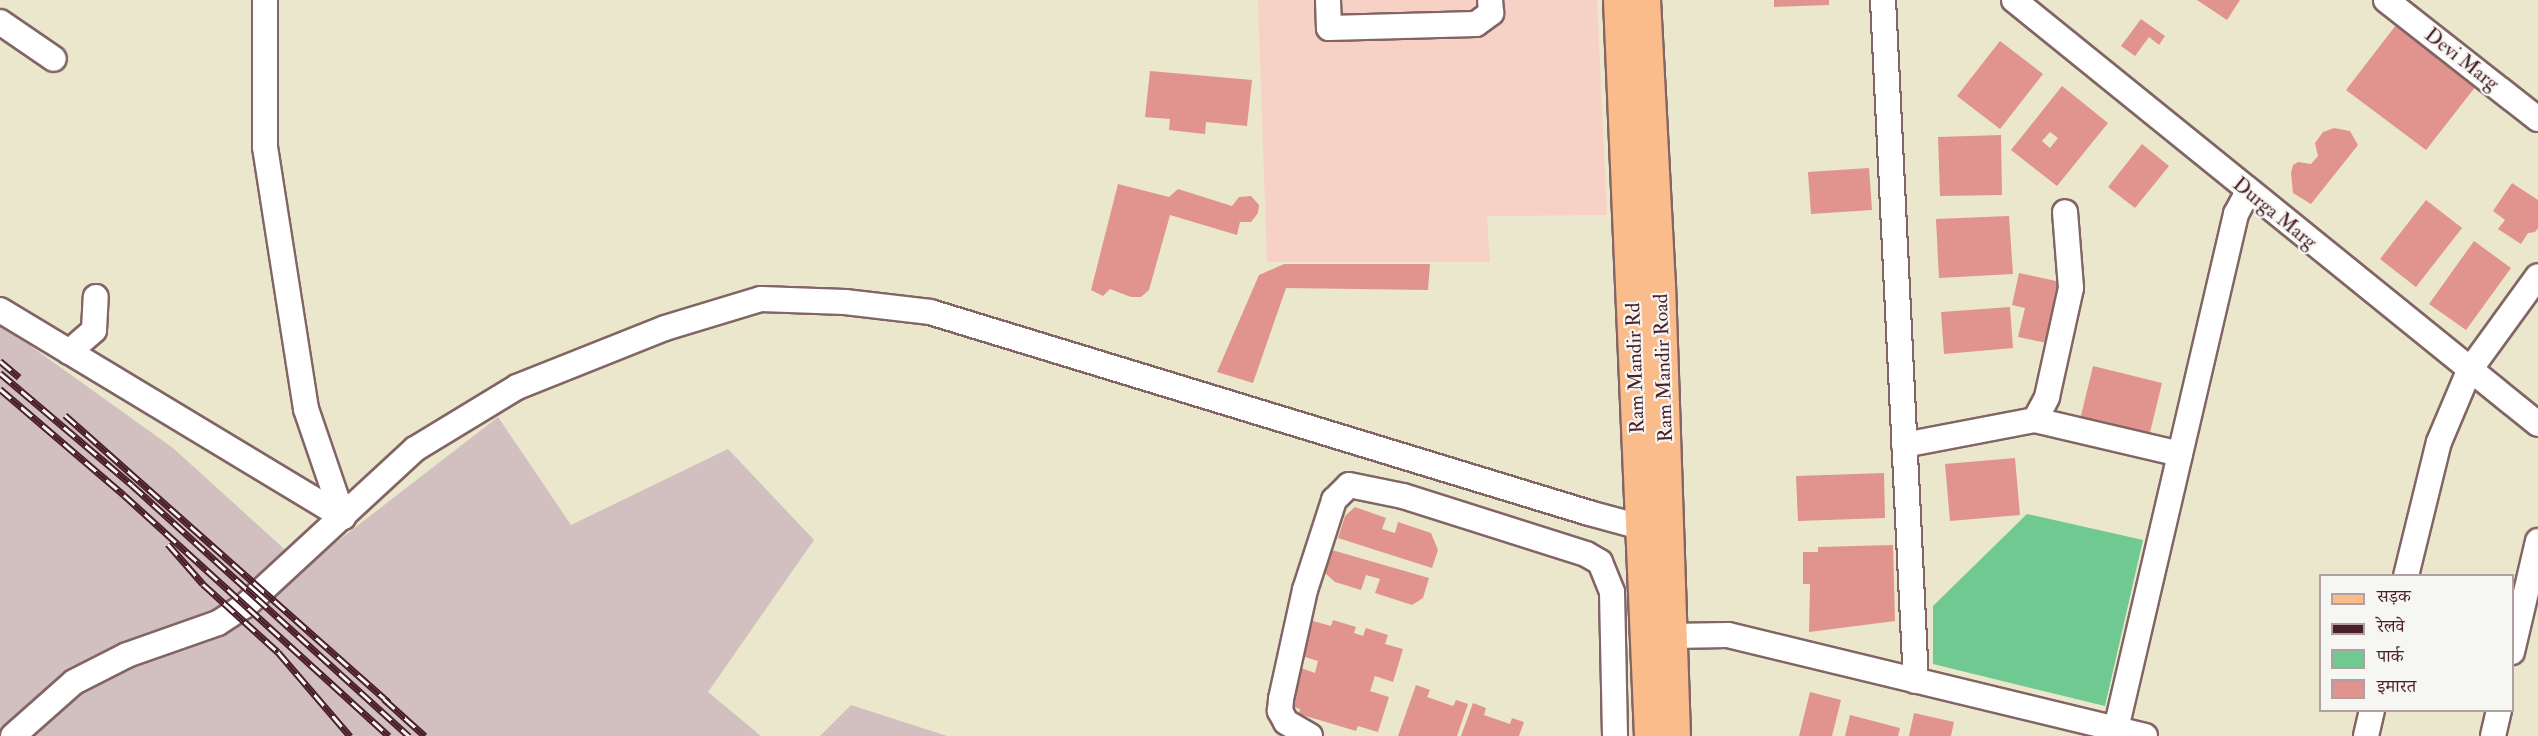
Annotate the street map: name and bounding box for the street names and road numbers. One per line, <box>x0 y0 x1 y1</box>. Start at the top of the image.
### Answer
street label: Devi Marg <box>2420 23 2504 95</box>
street label: Durga Marg <box>2228 172 2322 254</box>
street label: Ram Mandir Road <box>1648 293 1678 443</box>
street label: Ram Mandir Rd <box>1621 302 1649 434</box>

